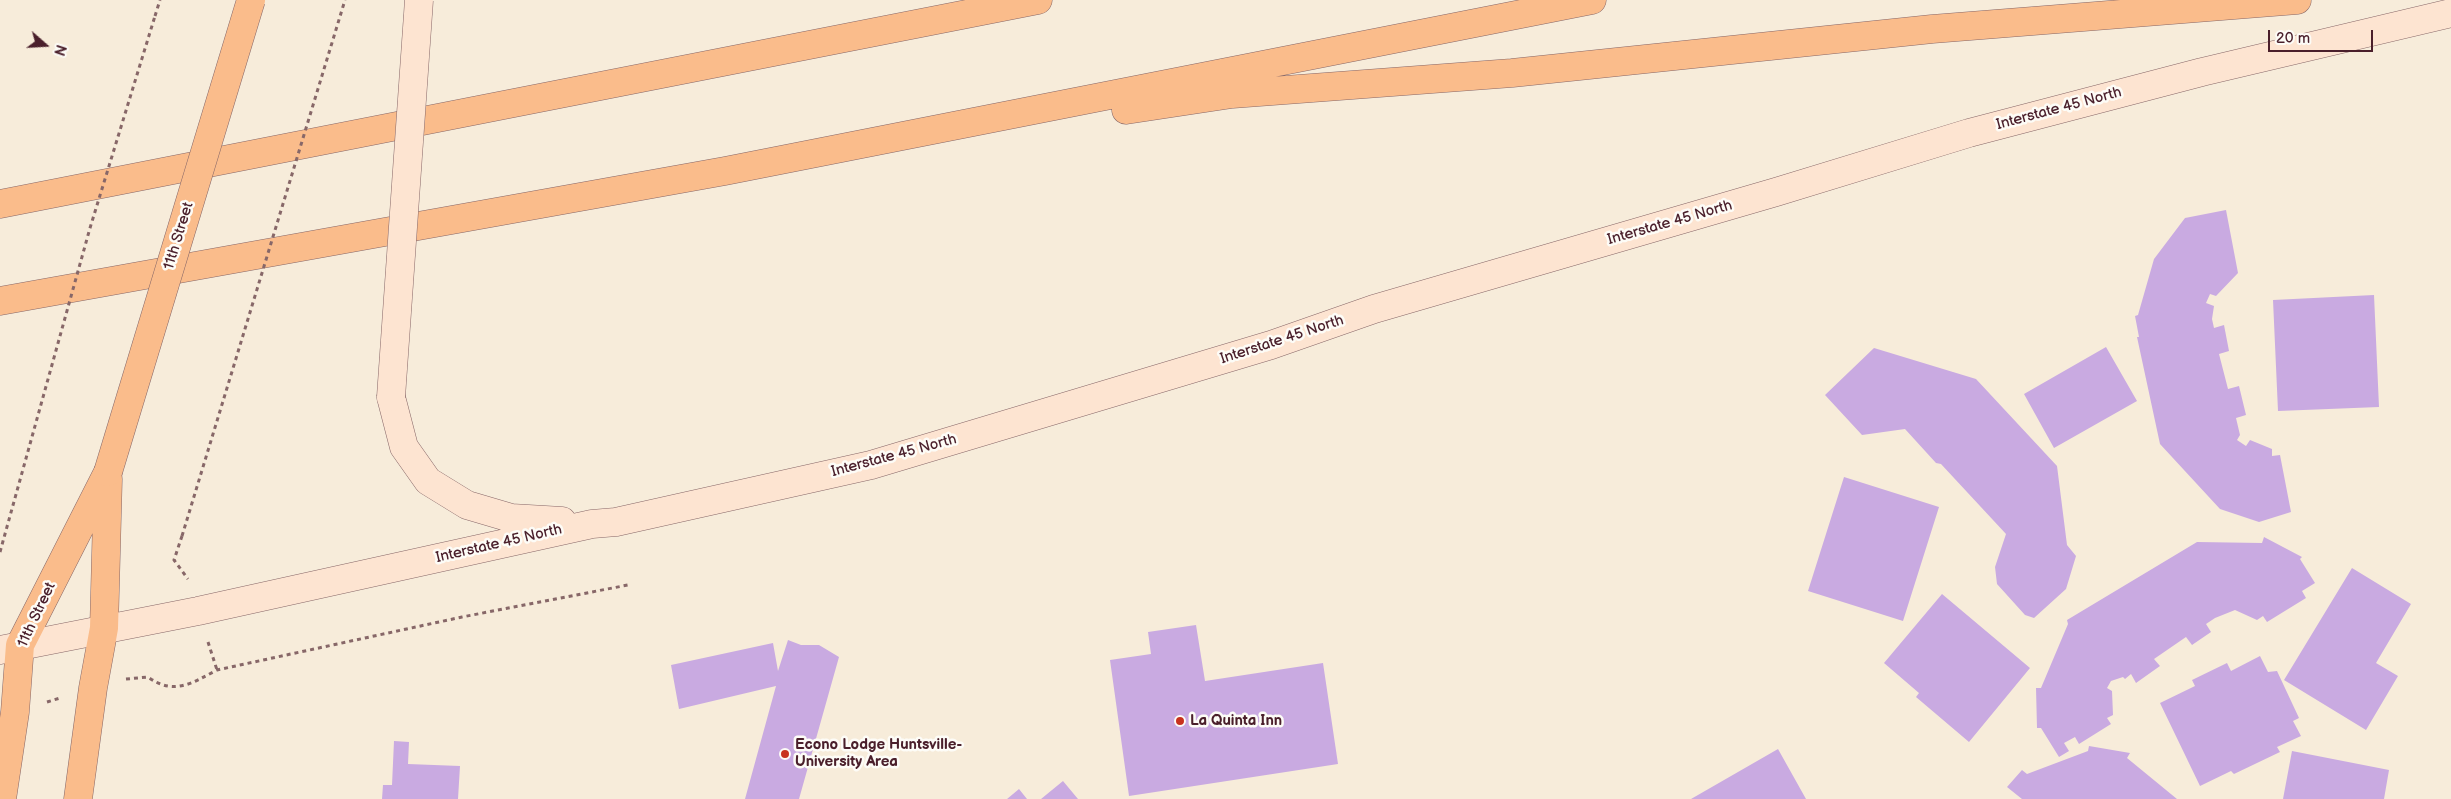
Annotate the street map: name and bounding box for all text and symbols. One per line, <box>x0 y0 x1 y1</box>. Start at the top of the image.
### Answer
north arrow <box>20 20 70 70</box>
scale bar <box>2271 20 2376 52</box>
text: 20 m <box>2276 29 2310 48</box>
text: N <box>50 42 69 58</box>
street label: Interstate 45 North <box>1994 84 2124 134</box>
street label: Interstate 45 North <box>1606 197 1734 249</box>
street label: 11th Street <box>160 200 198 272</box>
street label: Interstate 45 North <box>1218 312 1346 368</box>
street label: Interstate 45 North <box>829 431 959 481</box>
street label: Interstate 45 North <box>434 521 564 567</box>
street label: 11th Street <box>14 580 60 650</box>
place label: La Quinta Inn <box>1190 712 1282 730</box>
marker: La Quinta Inn <box>1174 715 1186 727</box>
place label: Econo Lodge Huntsville- University Area <box>795 736 962 771</box>
marker: Econo Lodge Huntsville- University Area <box>779 748 791 760</box>

